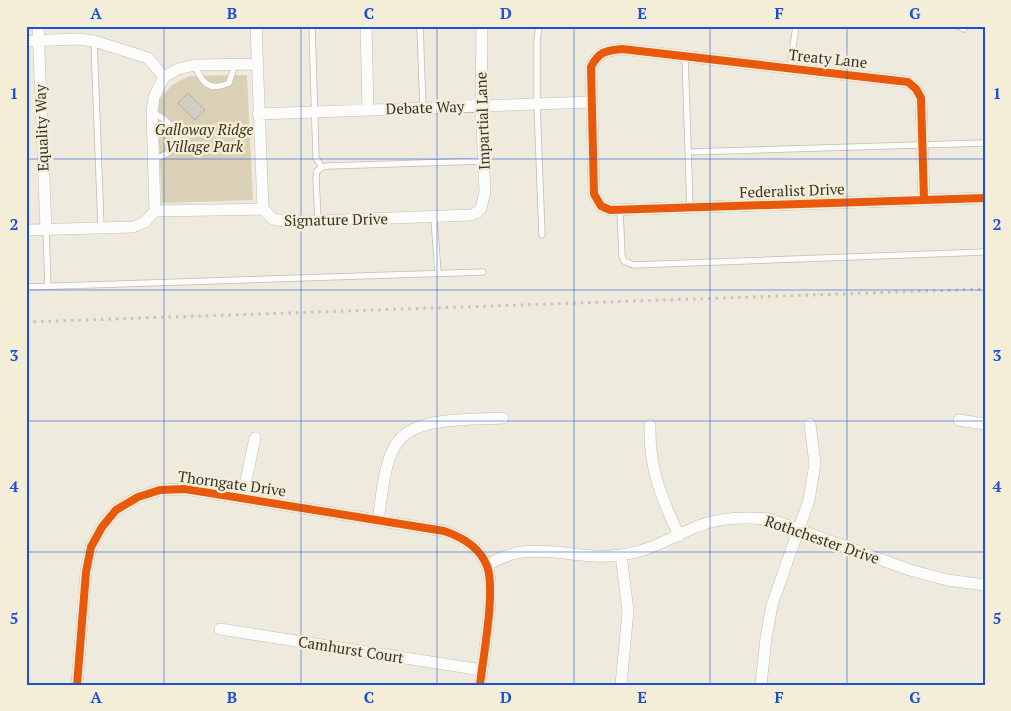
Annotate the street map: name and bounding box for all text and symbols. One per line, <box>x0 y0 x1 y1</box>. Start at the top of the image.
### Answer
text: A <box>90 2 102 24</box>
text: B <box>227 2 237 24</box>
text: C <box>364 2 374 24</box>
text: D <box>500 2 512 24</box>
text: E <box>637 2 647 24</box>
text: F <box>774 2 784 24</box>
text: G <box>909 2 921 24</box>
street label: Treaty Lane <box>788 44 868 72</box>
street label: Impartial Lane <box>470 72 494 170</box>
text: 1 <box>9 82 19 104</box>
text: 1 <box>992 82 1002 104</box>
street label: Equality Way <box>29 84 53 172</box>
street label: Debate Way <box>385 96 465 118</box>
park label: Galloway Ridge Village Park <box>155 119 253 156</box>
street label: Federalist Drive <box>739 178 845 202</box>
street label: Signature Drive <box>284 208 388 230</box>
text: 2 <box>9 213 19 235</box>
text: 2 <box>992 213 1002 235</box>
text: 3 <box>9 344 19 366</box>
text: 3 <box>992 344 1002 366</box>
street label: Thorngate Drive <box>177 466 288 501</box>
text: 4 <box>9 475 19 497</box>
text: 4 <box>992 475 1002 497</box>
street label: Rothchester Drive <box>762 510 882 568</box>
text: 5 <box>9 607 19 629</box>
text: 5 <box>992 607 1002 629</box>
street label: Camhurst Court <box>297 631 406 667</box>
text: A <box>90 686 102 708</box>
text: B <box>227 686 237 708</box>
text: C <box>364 686 374 708</box>
text: D <box>500 686 512 708</box>
text: E <box>637 686 647 708</box>
text: F <box>774 686 784 708</box>
text: G <box>909 686 921 708</box>

